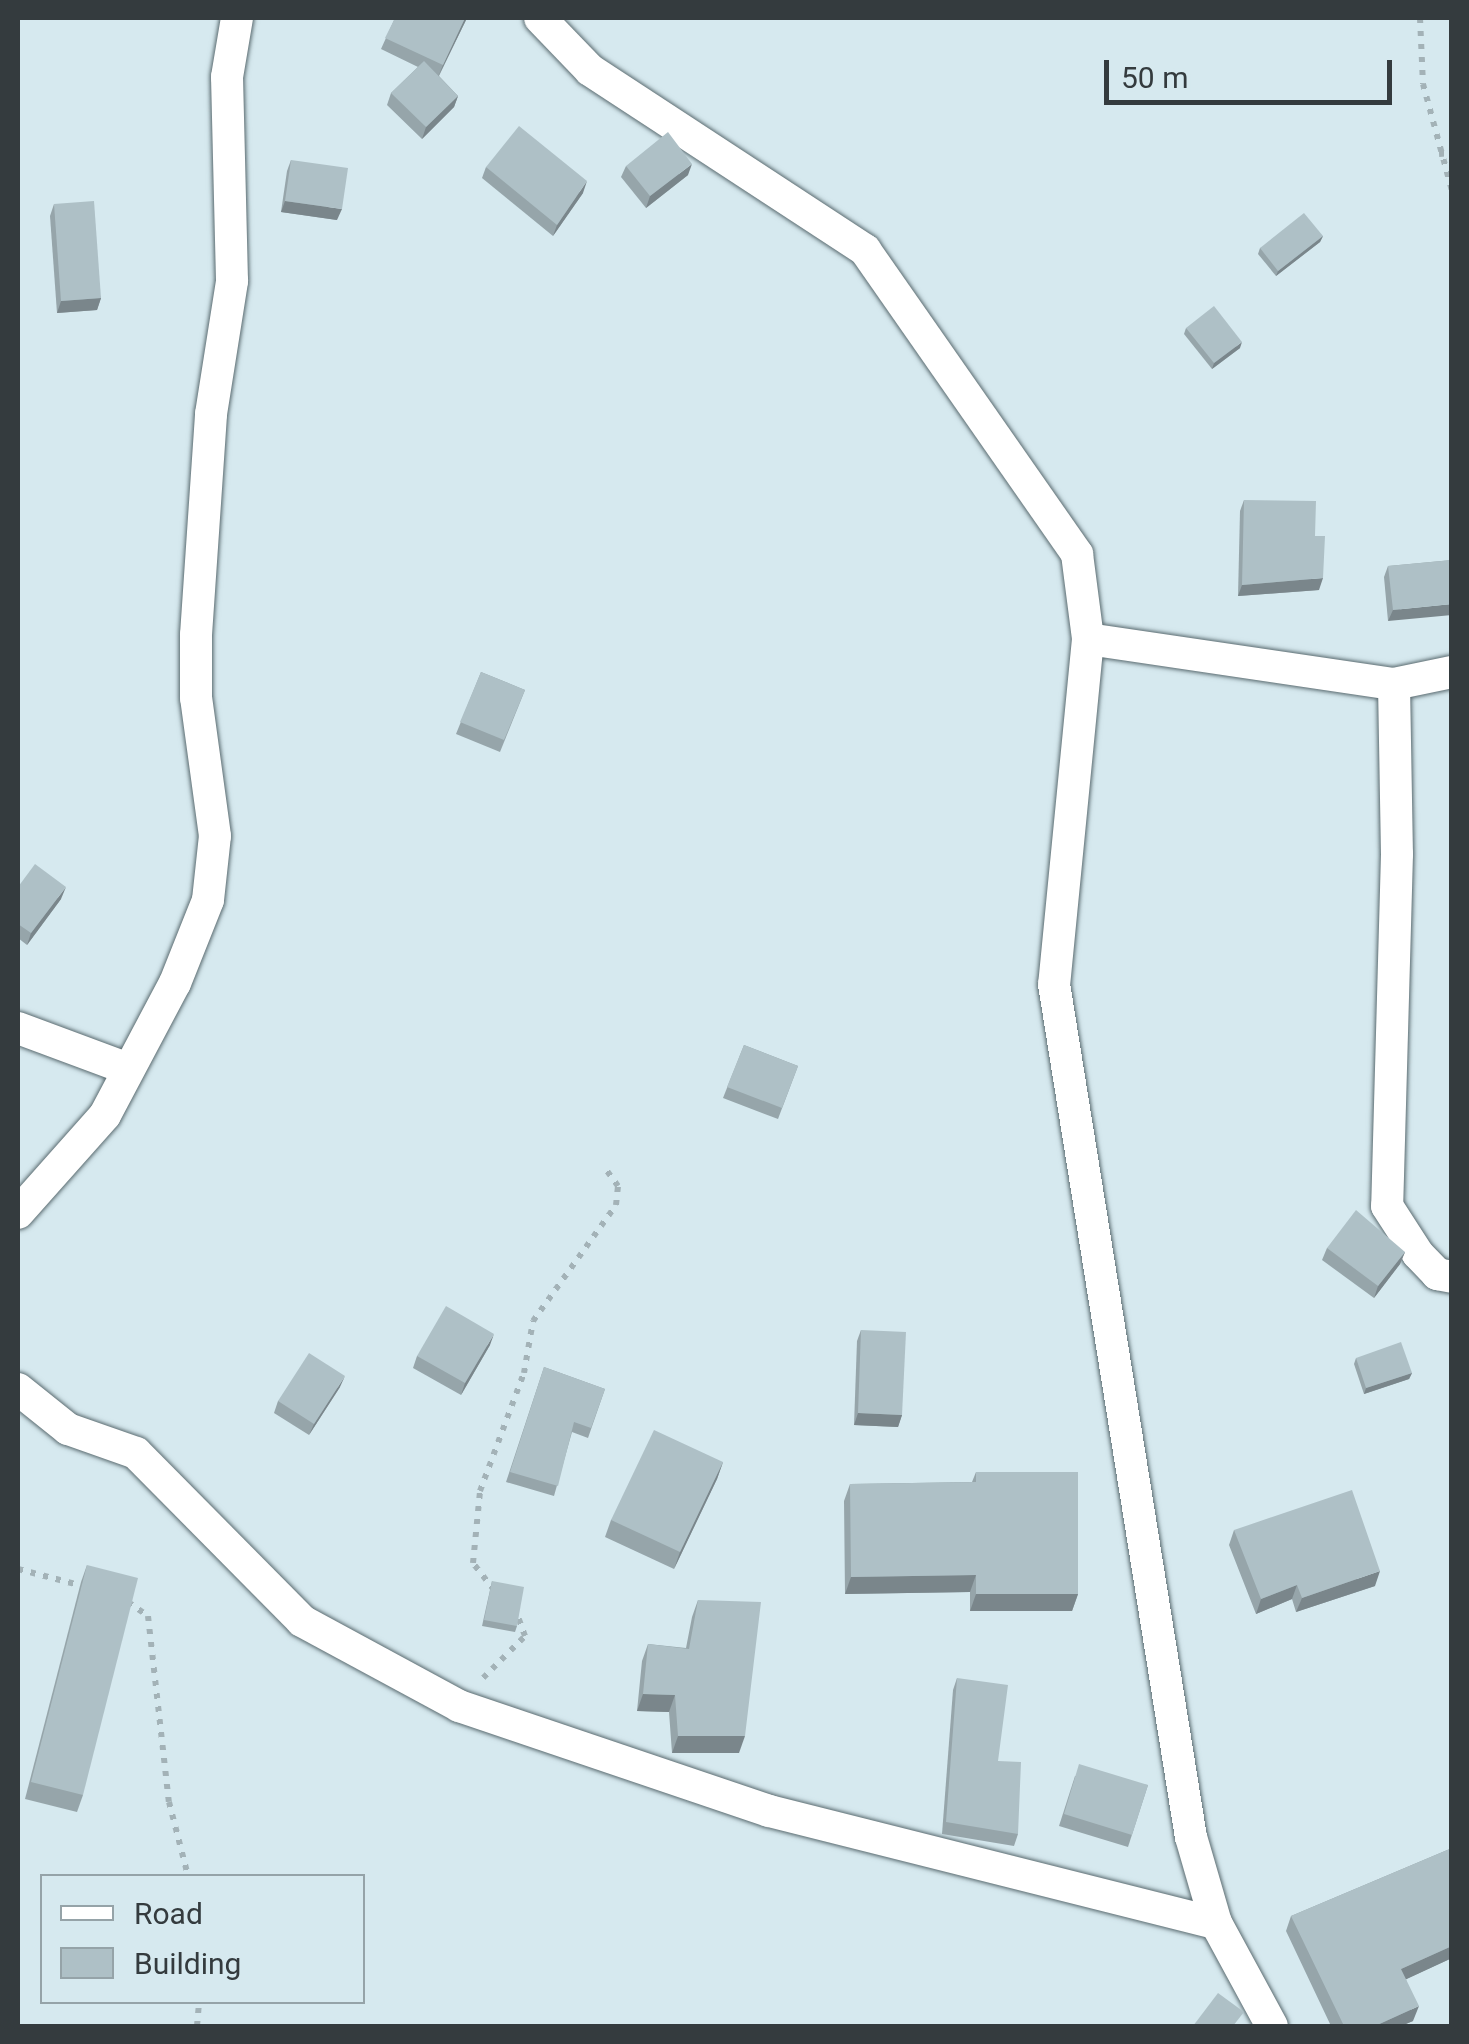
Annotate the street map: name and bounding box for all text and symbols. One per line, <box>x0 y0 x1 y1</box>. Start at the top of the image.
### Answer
scale bar <box>1109 40 1396 102</box>
text: 50 m <box>1121 60 1188 95</box>
legend <box>40 1874 365 2004</box>
text: Road <box>134 1896 203 1931</box>
text: Building <box>134 1946 241 1981</box>

